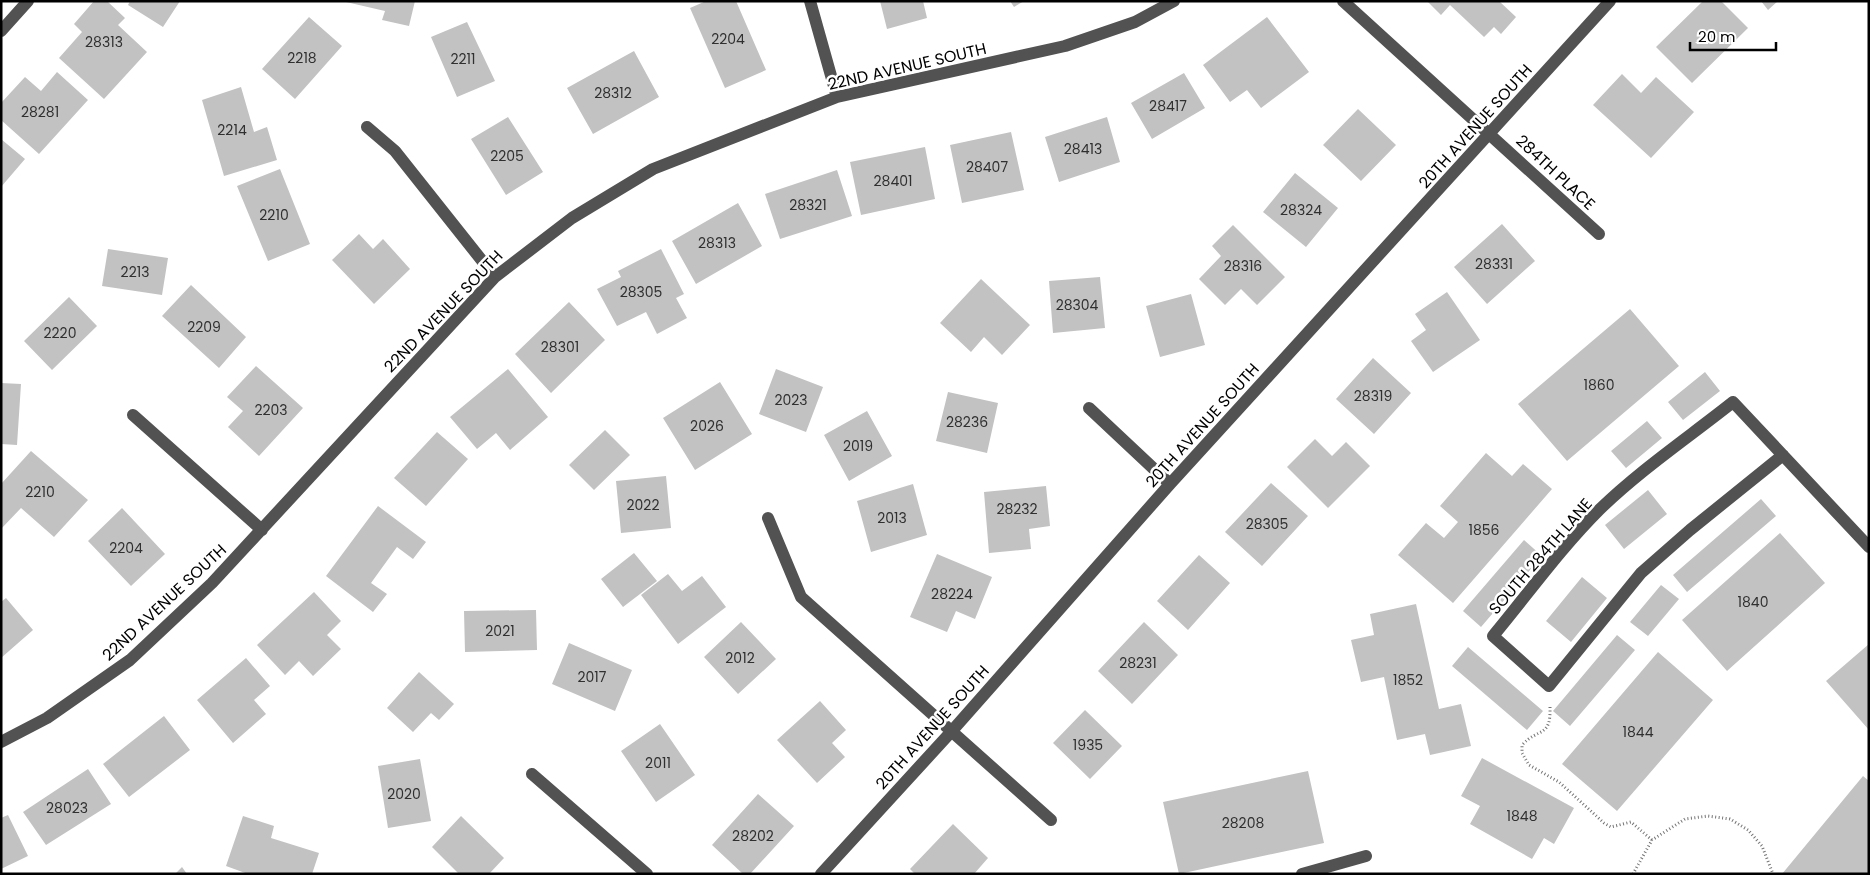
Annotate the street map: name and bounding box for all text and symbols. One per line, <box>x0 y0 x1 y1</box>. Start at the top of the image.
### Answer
scale bar <box>1690 20 1776 52</box>
text: 20 m <box>1698 26 1736 47</box>
house number: 2204 <box>711 29 745 49</box>
house number: 28313 <box>85 32 123 52</box>
street label: 22ND AVENUE SOUTH <box>826 37 989 96</box>
house number: 2218 <box>287 48 317 68</box>
house number: 2211 <box>450 49 476 69</box>
street label: 20TH AVENUE SOUTH <box>1413 59 1537 194</box>
house number: 28312 <box>594 83 632 103</box>
house number: 28417 <box>1149 96 1187 116</box>
house number: 28281 <box>21 102 59 122</box>
house number: 2214 <box>217 120 247 140</box>
street label: 284TH PLACE <box>1511 130 1600 215</box>
house number: 28413 <box>1064 139 1102 159</box>
house number: 2205 <box>490 146 524 166</box>
house number: 28407 <box>966 157 1008 177</box>
house number: 28401 <box>874 171 912 191</box>
house number: 28321 <box>789 195 827 215</box>
house number: 28324 <box>1280 200 1322 220</box>
house number: 2210 <box>259 205 289 225</box>
house number: 28313 <box>698 233 736 253</box>
street label: 22ND AVENUE SOUTH <box>379 245 508 378</box>
house number: 28331 <box>1475 254 1513 274</box>
house number: 28316 <box>1224 256 1262 276</box>
house number: 2213 <box>121 262 149 282</box>
house number: 28305 <box>620 282 662 302</box>
house number: 28304 <box>1056 295 1099 315</box>
house number: 2209 <box>187 317 221 337</box>
house number: 2220 <box>44 323 76 343</box>
house number: 28301 <box>541 337 579 357</box>
street label: 20TH AVENUE SOUTH <box>1140 358 1264 493</box>
house number: 1860 <box>1584 375 1615 395</box>
house number: 28319 <box>1354 386 1392 406</box>
house number: 2023 <box>774 390 808 410</box>
house number: 2203 <box>254 400 288 420</box>
house number: 28236 <box>946 412 988 432</box>
house number: 2026 <box>690 416 724 436</box>
house number: 2019 <box>843 436 873 456</box>
house number: 2210 <box>25 482 55 502</box>
street label: SOUTH 284TH LANE <box>1483 493 1597 619</box>
house number: 2022 <box>627 495 659 515</box>
house number: 28232 <box>996 499 1038 519</box>
house number: 2013 <box>877 508 907 528</box>
house number: 28305 <box>1246 514 1288 534</box>
house number: 1856 <box>1469 520 1500 540</box>
house number: 2204 <box>109 538 143 558</box>
street label: 22ND AVENUE SOUTH <box>97 539 231 666</box>
house number: 28224 <box>931 584 973 604</box>
house number: 1840 <box>1738 592 1768 612</box>
house number: 2021 <box>485 621 515 641</box>
house number: 2012 <box>725 648 755 668</box>
house number: 28231 <box>1119 653 1157 673</box>
street label: 20TH AVENUE SOUTH <box>870 660 994 795</box>
house number: 2017 <box>578 667 607 687</box>
house number: 1852 <box>1393 670 1423 690</box>
house number: 1844 <box>1623 722 1654 742</box>
house number: 1935 <box>1073 735 1103 755</box>
house number: 2011 <box>645 753 671 773</box>
house number: 2020 <box>387 784 421 804</box>
house number: 28023 <box>46 798 88 818</box>
house number: 1848 <box>1507 806 1538 826</box>
house number: 28208 <box>1222 813 1264 833</box>
house number: 28202 <box>732 826 774 846</box>

